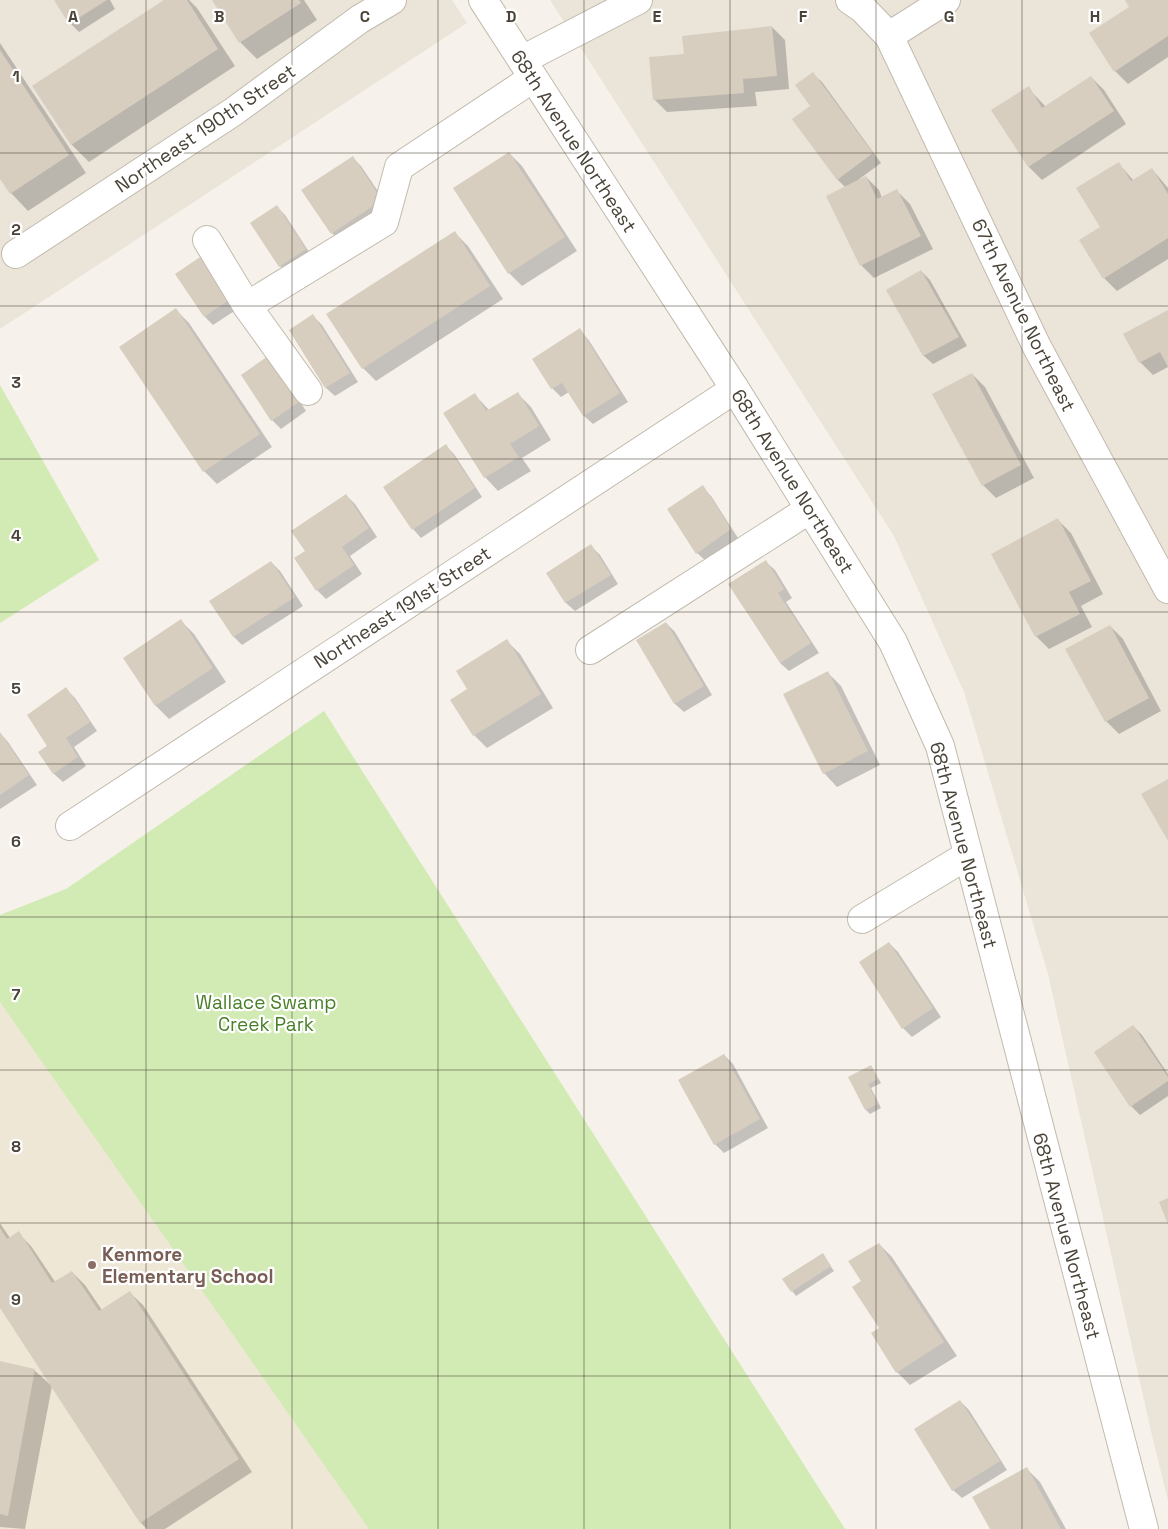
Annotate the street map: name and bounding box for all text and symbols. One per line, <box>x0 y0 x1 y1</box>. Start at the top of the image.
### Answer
text: A <box>68 6 78 27</box>
text: B <box>214 6 224 27</box>
text: C <box>360 6 370 27</box>
text: D <box>506 6 516 27</box>
text: E <box>653 6 662 27</box>
text: F <box>799 6 808 27</box>
text: G <box>944 6 954 27</box>
text: H <box>1090 6 1100 27</box>
street label: 68th Avenue Northeast <box>505 45 642 237</box>
street label: Northeast 190th Street <box>110 59 300 198</box>
text: 1 <box>12 66 20 87</box>
street label: 67th Avenue Northeast <box>966 215 1081 416</box>
text: 2 <box>11 219 21 240</box>
text: 3 <box>11 372 21 393</box>
street label: 68th Avenue Northeast <box>726 384 860 578</box>
text: 4 <box>11 525 21 546</box>
street label: Northeast 191st Street <box>309 541 496 674</box>
text: 5 <box>11 678 21 699</box>
street label: 68th Avenue Northeast <box>924 739 1003 951</box>
text: 6 <box>11 831 21 852</box>
text: 7 <box>12 984 21 1005</box>
park label: Wallace Swamp Creek Park <box>195 990 337 1037</box>
street label: 68th Avenue Northeast <box>1027 1130 1106 1342</box>
text: 8 <box>11 1136 21 1157</box>
place label: Kenmore Elementary School <box>102 1242 274 1289</box>
marker: Kenmore Elementary School <box>86 1259 98 1271</box>
text: 9 <box>11 1289 21 1310</box>

